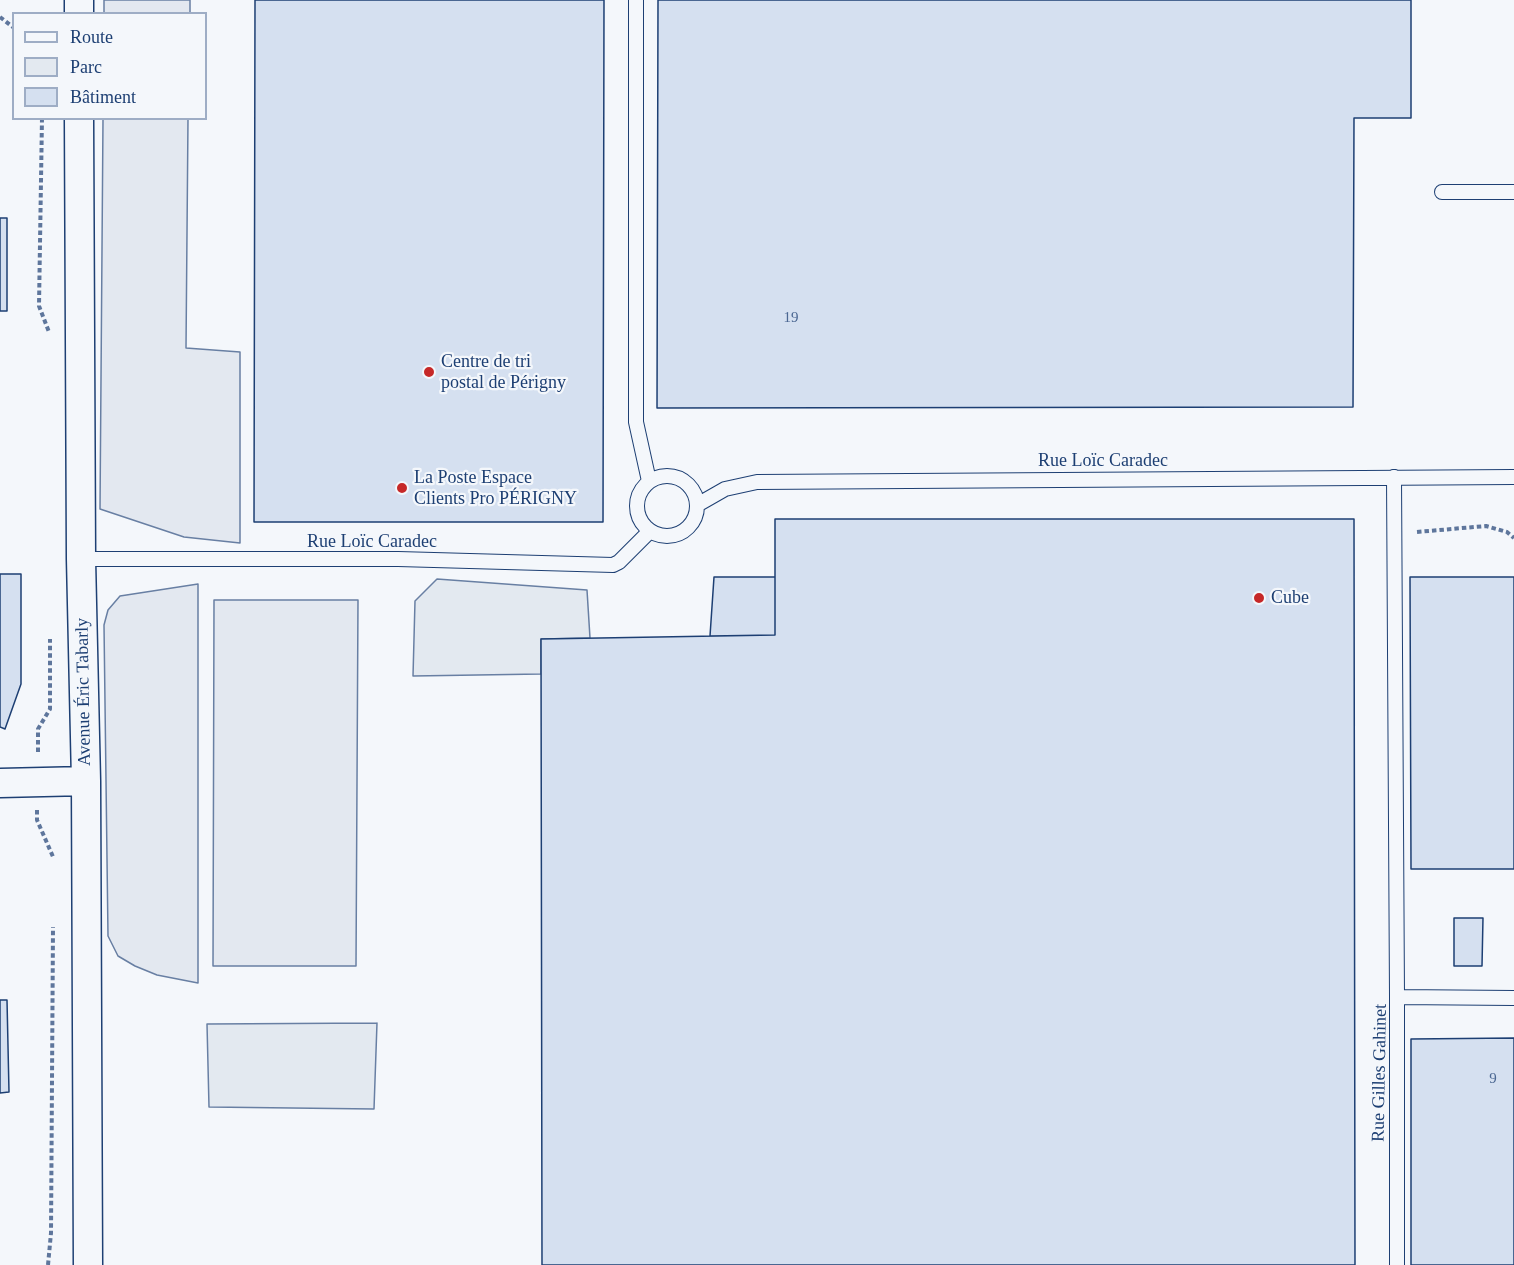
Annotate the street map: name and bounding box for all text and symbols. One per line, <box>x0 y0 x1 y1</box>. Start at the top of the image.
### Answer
legend <box>12 12 207 120</box>
text: Route <box>70 27 113 47</box>
text: Parc <box>70 57 102 77</box>
text: Bâtiment <box>70 87 136 107</box>
house number: 19 <box>784 309 798 327</box>
place label: Centre de tri postal de Périgny <box>441 351 566 394</box>
marker: Centre de tri postal de Périgny <box>422 365 436 379</box>
street label: Rue Loïc Caradec <box>1038 450 1168 472</box>
place label: La Poste Espace Clients Pro PÉRIGNY <box>414 467 577 510</box>
marker: La Poste Espace Clients Pro PÉRIGNY <box>395 481 409 495</box>
street label: Rue Loïc Caradec <box>307 531 437 553</box>
place label: Cube <box>1271 587 1309 609</box>
marker: Cube <box>1252 591 1266 605</box>
street label: Avenue Éric Tabarly <box>72 618 96 766</box>
street label: Rue Gilles Gahinet <box>1368 1004 1392 1142</box>
house number: 9 <box>1489 1070 1497 1088</box>

